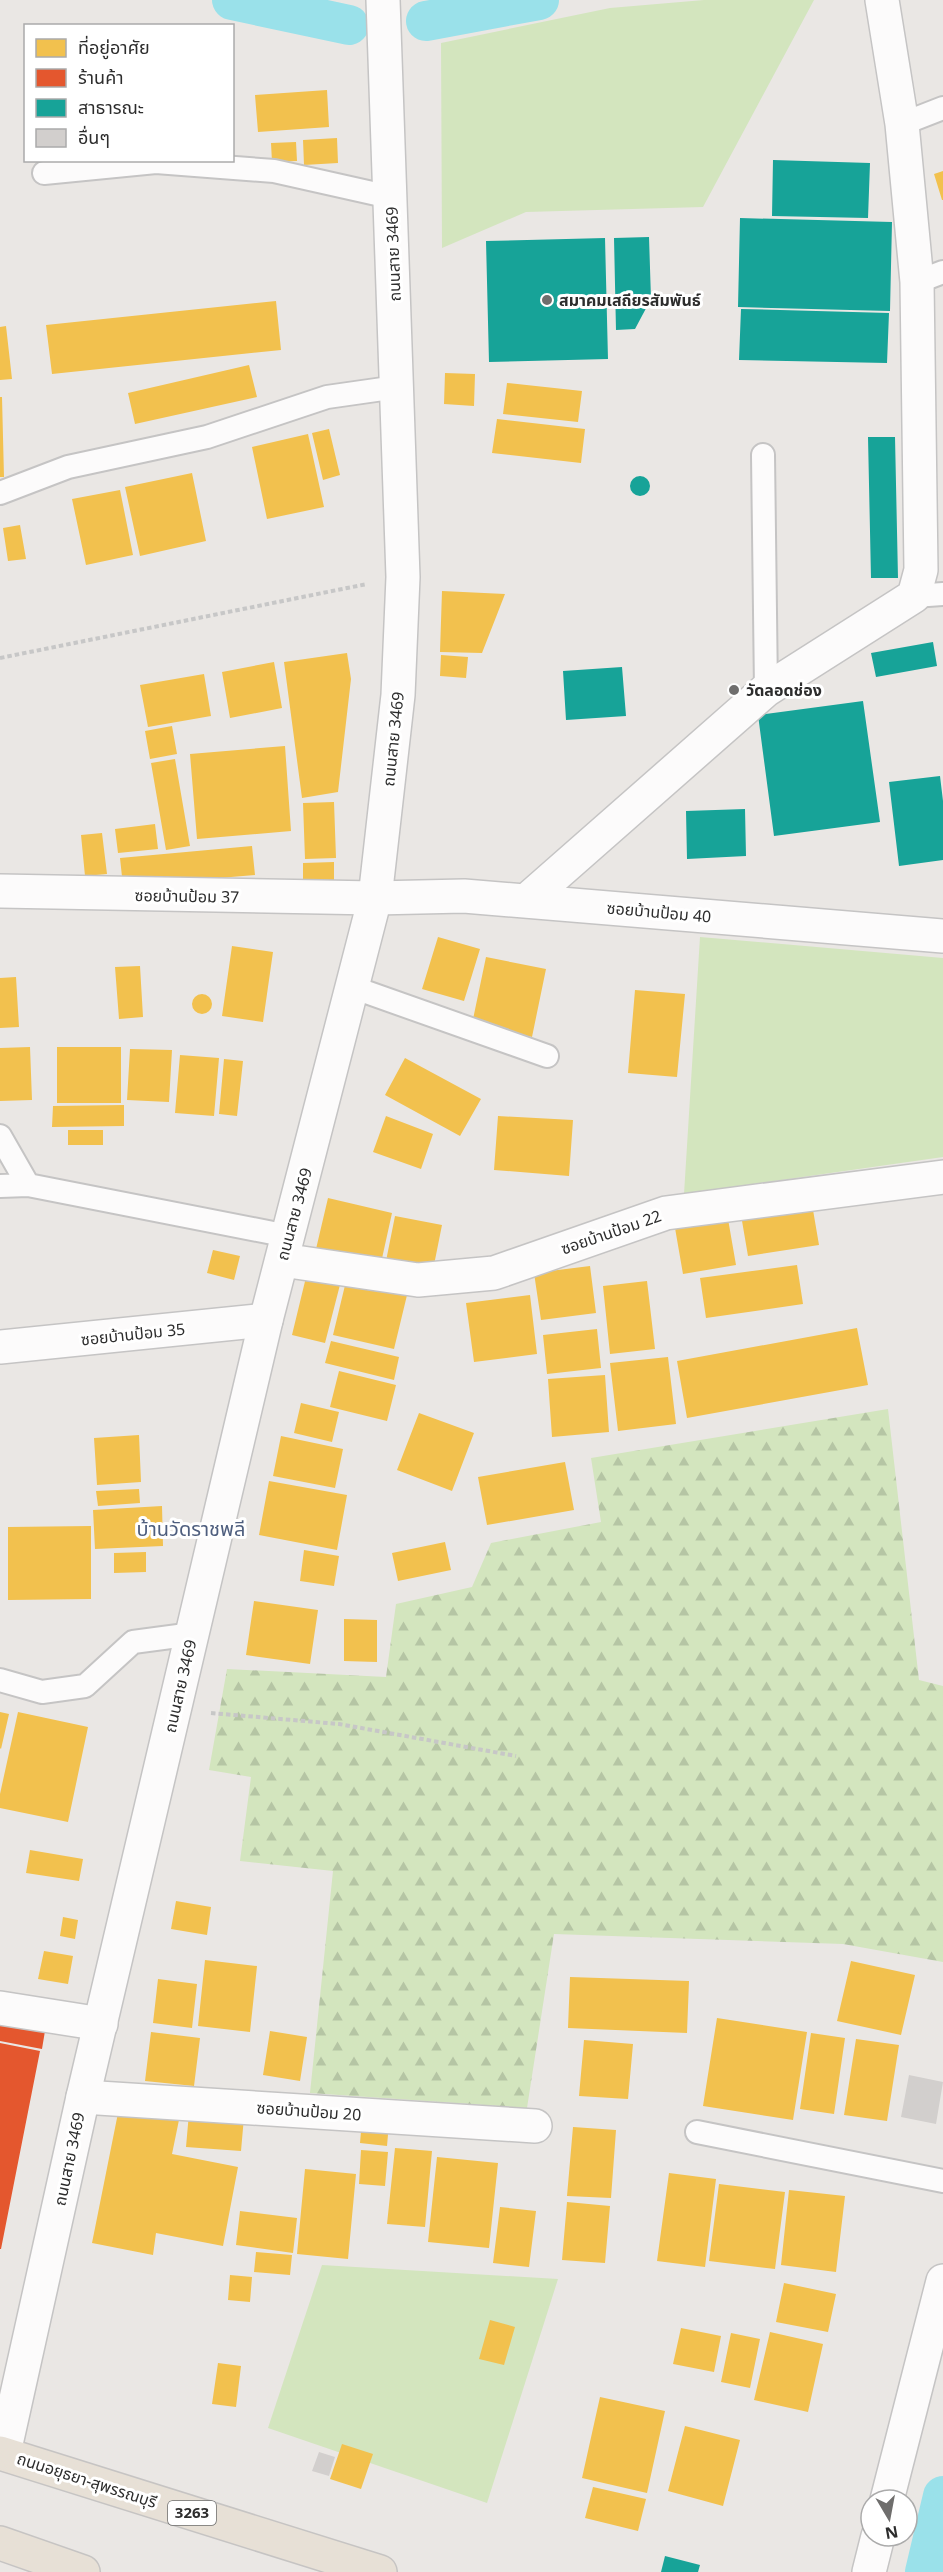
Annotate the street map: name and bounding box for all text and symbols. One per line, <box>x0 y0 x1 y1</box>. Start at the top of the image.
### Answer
legend <box>24 24 234 162</box>
text: ที่อยู่อาศัย <box>78 35 150 60</box>
text: ร้านค้า <box>78 65 124 89</box>
text: สาธารณะ <box>78 95 144 119</box>
text: อื่นๆ <box>78 125 110 149</box>
street label: ถนนสาย 3469 <box>380 206 406 302</box>
place label: สมาคมเสถียรสัมพันธ์ <box>559 289 701 311</box>
marker: สมาคมเสถียรสัมพันธ์ <box>540 293 554 307</box>
place label: วัดลอดช่อง <box>746 679 822 701</box>
marker: วัดลอดช่อง <box>727 683 741 697</box>
street label: ถนนสาย 3469 <box>377 691 409 787</box>
street label: ซอยบ้านป้อม 37 <box>134 884 240 908</box>
street label: ซอยบ้านป้อม 40 <box>606 896 712 928</box>
street label: ถนนสาย 3469 <box>271 1165 317 1263</box>
street label: ซอยบ้านป้อม 22 <box>558 1205 664 1259</box>
street label: ซอยบ้านป้อม 35 <box>80 1318 186 1350</box>
district label: บ้านวัดราชพลี <box>137 1515 245 1542</box>
street label: ถนนสาย 3469 <box>159 1637 201 1735</box>
street label: ซอยบ้านป้อม 20 <box>256 2096 362 2126</box>
street label: ถนนสาย 3469 <box>48 2110 90 2208</box>
street label: ถนนอยุธยา-สุพรรณบุรี <box>14 2447 160 2513</box>
north arrow <box>859 2488 919 2548</box>
road number: 3263 <box>168 2501 216 2525</box>
text: N <box>883 2521 900 2545</box>

